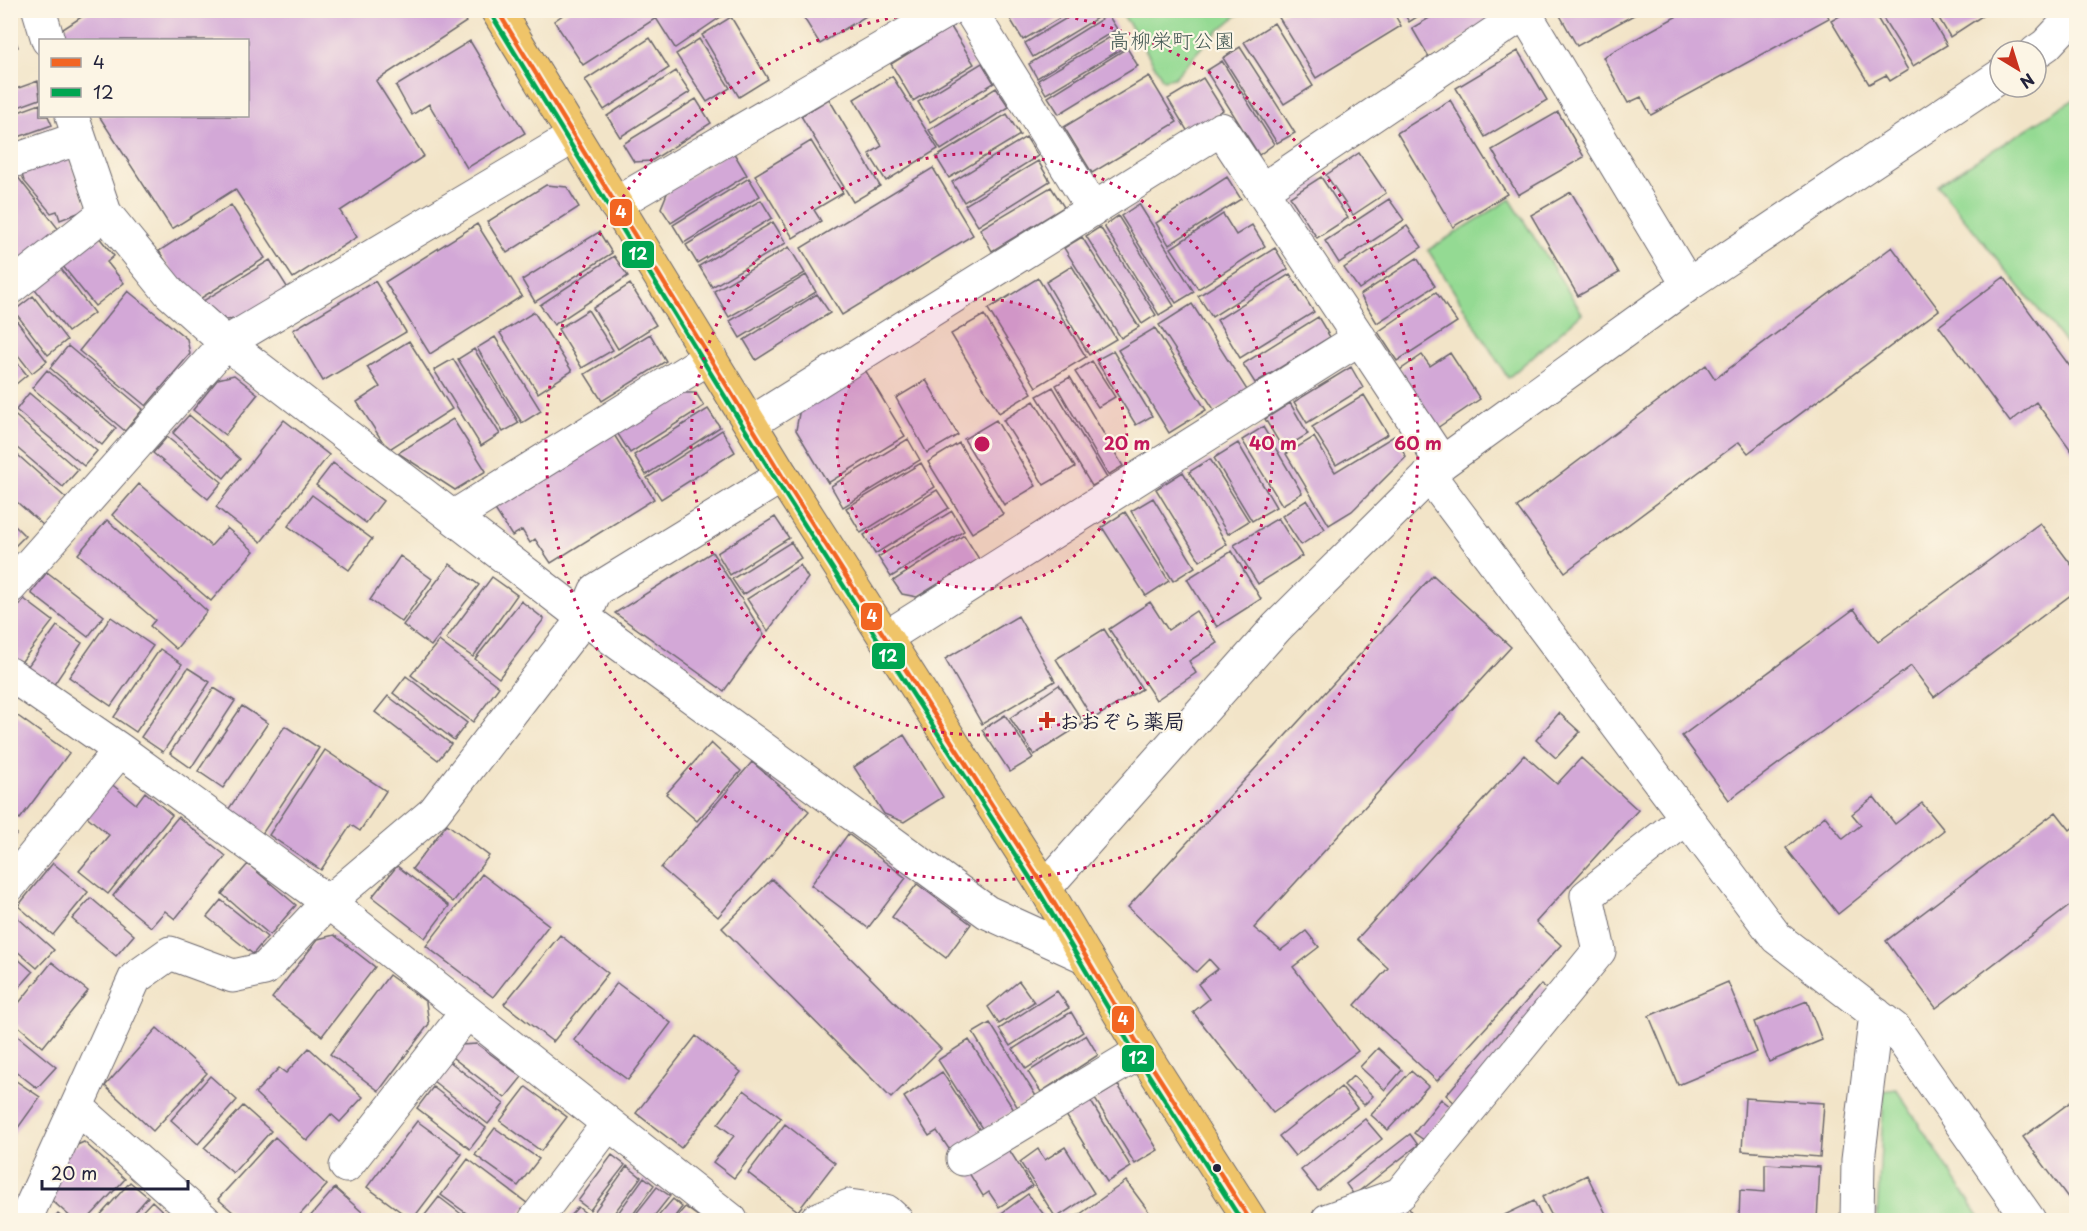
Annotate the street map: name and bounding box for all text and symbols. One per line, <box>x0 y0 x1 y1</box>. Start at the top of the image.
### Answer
park label: 高柳栄町公園 <box>1109 23 1235 55</box>
legend <box>39 39 249 117</box>
north arrow <box>1988 39 2048 99</box>
text: 4 <box>93 48 105 75</box>
text: N <box>2015 68 2040 95</box>
text: 12 <box>93 78 114 105</box>
line badge: 4 <box>609 198 633 227</box>
text: 4 <box>616 199 627 223</box>
line badge: 12 <box>621 240 655 269</box>
text: 12 <box>629 241 647 265</box>
text: 20 m <box>1104 429 1150 456</box>
text: 40 m <box>1249 429 1297 456</box>
text: 60 m <box>1394 429 1442 456</box>
centre of rings <box>972 434 992 454</box>
line badge: 4 <box>860 602 883 631</box>
text: 4 <box>867 603 878 627</box>
line badge: 12 <box>871 642 906 670</box>
text: 12 <box>879 643 897 667</box>
place label: おおぞら薬局 <box>1059 704 1185 736</box>
marker: おおぞら薬局 <box>1040 713 1054 727</box>
line badge: 4 <box>1111 1005 1135 1034</box>
text: 4 <box>1118 1006 1129 1030</box>
line badge: 12 <box>1121 1044 1155 1073</box>
text: 12 <box>1129 1045 1147 1069</box>
scale bar <box>42 1153 188 1191</box>
text: 20 m <box>51 1159 97 1186</box>
unlabelled marker <box>1211 1162 1223 1174</box>

